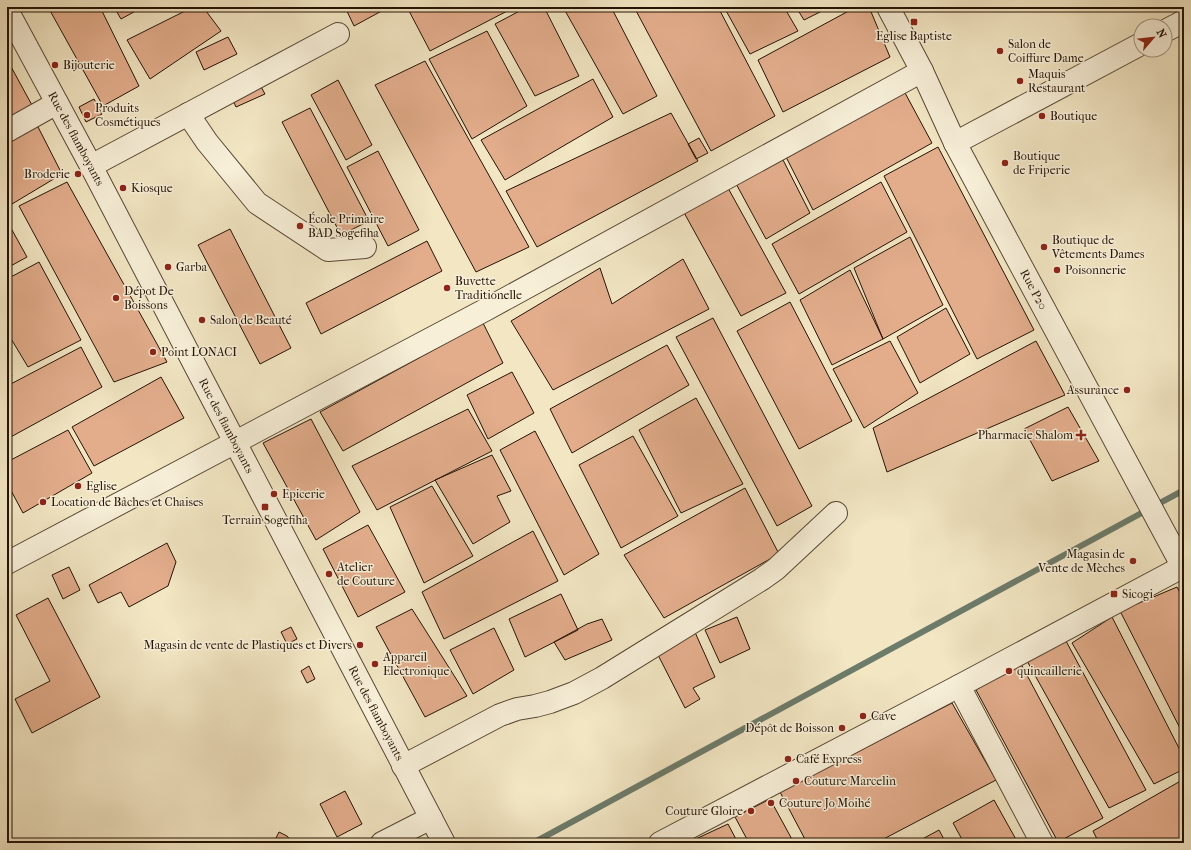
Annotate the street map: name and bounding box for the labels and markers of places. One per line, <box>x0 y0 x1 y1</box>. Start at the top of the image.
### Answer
marker: Eglise Baptiste <box>909 17 919 27</box>
place label: Eglise Baptiste <box>876 29 952 43</box>
place label: Salon de Coiffure Dame <box>1008 37 1084 65</box>
marker: Salon de Coiffure Dame <box>995 46 1005 56</box>
place label: Bijouterie <box>63 58 115 72</box>
marker: Bijouterie <box>50 60 60 70</box>
place label: Maquis Restaurant <box>1028 67 1086 95</box>
marker: Maquis Restaurant <box>1015 76 1025 86</box>
place label: Produits Cosmétiques <box>95 101 161 129</box>
place label: Boutique <box>1050 109 1097 123</box>
marker: Produits Cosmétiques <box>82 110 92 120</box>
marker: Boutique <box>1037 111 1047 121</box>
place label: Boutique de Friperie <box>1013 149 1070 177</box>
marker: Boutique de Friperie <box>1000 158 1010 168</box>
place label: Broderie <box>24 167 70 181</box>
marker: Broderie <box>73 169 83 179</box>
place label: Kiosque <box>131 181 173 195</box>
marker: Kiosque <box>118 183 128 193</box>
place label: École Primaire BAD Sogefiha <box>308 211 384 240</box>
marker: École Primaire BAD Sogefiha <box>295 221 305 231</box>
place label: Boutique de Vêtements Dames <box>1051 233 1145 261</box>
marker: Boutique de Vêtements Dames <box>1039 242 1049 252</box>
place label: Garba <box>176 260 207 274</box>
marker: Garba <box>163 262 173 272</box>
place label: Poisonnerie <box>1065 263 1126 277</box>
marker: Poisonnerie <box>1052 265 1062 275</box>
place label: Buvette Traditionelle <box>455 274 522 302</box>
marker: Buvette Traditionelle <box>442 283 452 293</box>
place label: Dépot De Boissons <box>124 284 174 312</box>
marker: Dépot De Boissons <box>111 293 121 303</box>
place label: Salon de Beauté <box>210 313 292 327</box>
marker: Salon de Beauté <box>197 315 207 325</box>
place label: Point LONACI <box>161 345 237 359</box>
marker: Point LONACI <box>148 347 158 357</box>
place label: Assurance <box>1066 383 1119 397</box>
marker: Assurance <box>1122 385 1132 395</box>
place label: Pharmacie Shalom <box>978 428 1073 442</box>
marker: Pharmacie Shalom <box>1076 430 1086 440</box>
place label: Eglise <box>86 479 117 493</box>
marker: Eglise <box>73 481 83 491</box>
place label: Epicerie <box>282 487 325 501</box>
marker: Epicerie <box>269 489 279 499</box>
place label: Location de Bâches et Chaises <box>51 495 204 509</box>
marker: Location de Bâches et Chaises <box>38 497 48 507</box>
marker: Terrain Sogefiha <box>260 502 270 512</box>
place label: Terrain Sogefiha <box>222 513 308 527</box>
place label: Magasin de Vente de Mèches <box>1037 547 1126 575</box>
marker: Magasin de Vente de Mèches <box>1128 556 1138 566</box>
place label: Atelier de Couture <box>336 560 395 588</box>
marker: Atelier de Couture <box>324 569 334 579</box>
place label: Sicogi <box>1122 587 1153 601</box>
marker: Sicogi <box>1109 589 1119 599</box>
place label: Magasin de vente de Plastiques et Divers <box>144 638 353 652</box>
marker: Magasin de vente de Plastiques et Divers <box>355 640 365 650</box>
place label: Appareil Electronique <box>382 650 449 678</box>
marker: Appareil Electronique <box>370 659 380 669</box>
place label: quincaillerie <box>1017 664 1082 678</box>
marker: quincaillerie <box>1004 666 1014 676</box>
place label: Cave <box>871 709 896 723</box>
marker: Cave <box>858 711 868 721</box>
place label: Dépôt de Boisson <box>745 721 834 735</box>
marker: Dépôt de Boisson <box>837 723 847 733</box>
place label: Café Express <box>796 752 862 766</box>
marker: Café Express <box>783 754 793 764</box>
place label: Couture Marcelin <box>804 774 896 788</box>
marker: Couture Marcelin <box>791 776 801 786</box>
place label: Couture Jo Moihé <box>779 796 870 810</box>
marker: Couture Jo Moihé <box>766 798 776 808</box>
place label: Couture Gloire <box>665 804 743 818</box>
marker: Couture Gloire <box>746 806 756 816</box>

